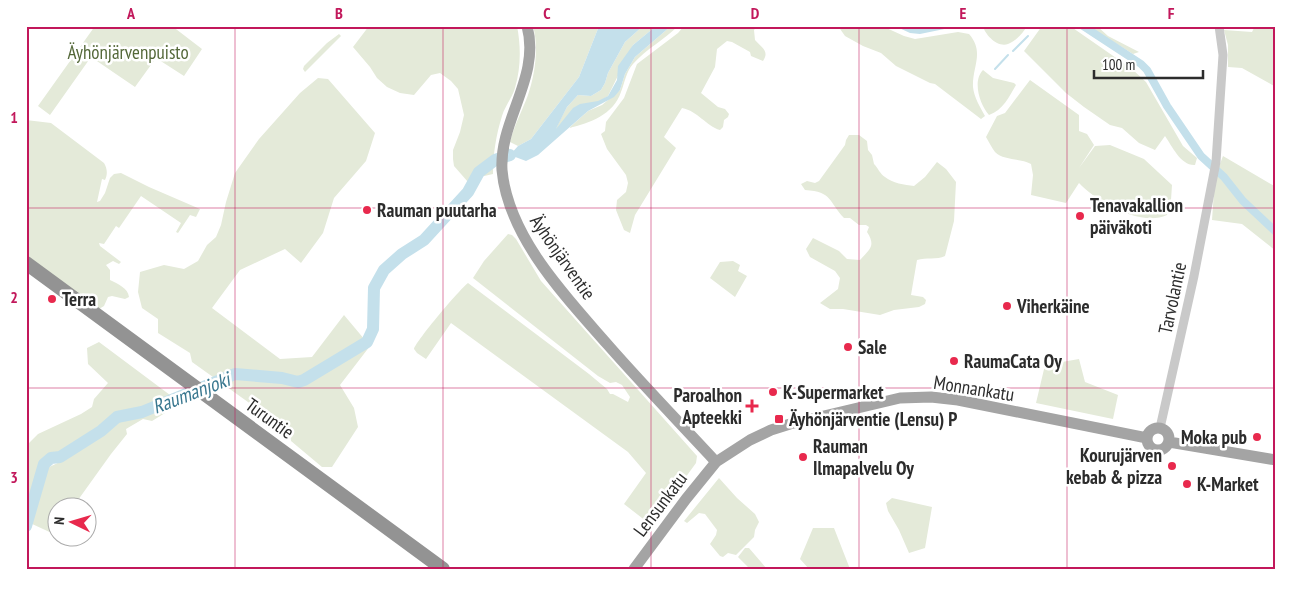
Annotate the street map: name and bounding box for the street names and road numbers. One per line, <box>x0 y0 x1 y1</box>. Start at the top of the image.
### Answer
street label: Äyhönjärventie <box>525 210 601 304</box>
street label: Tarvolantie <box>1153 260 1191 336</box>
street label: Monnankatu <box>932 370 1016 406</box>
street label: Turuntie <box>241 392 299 444</box>
street label: Lensunkatu <box>628 467 692 541</box>

